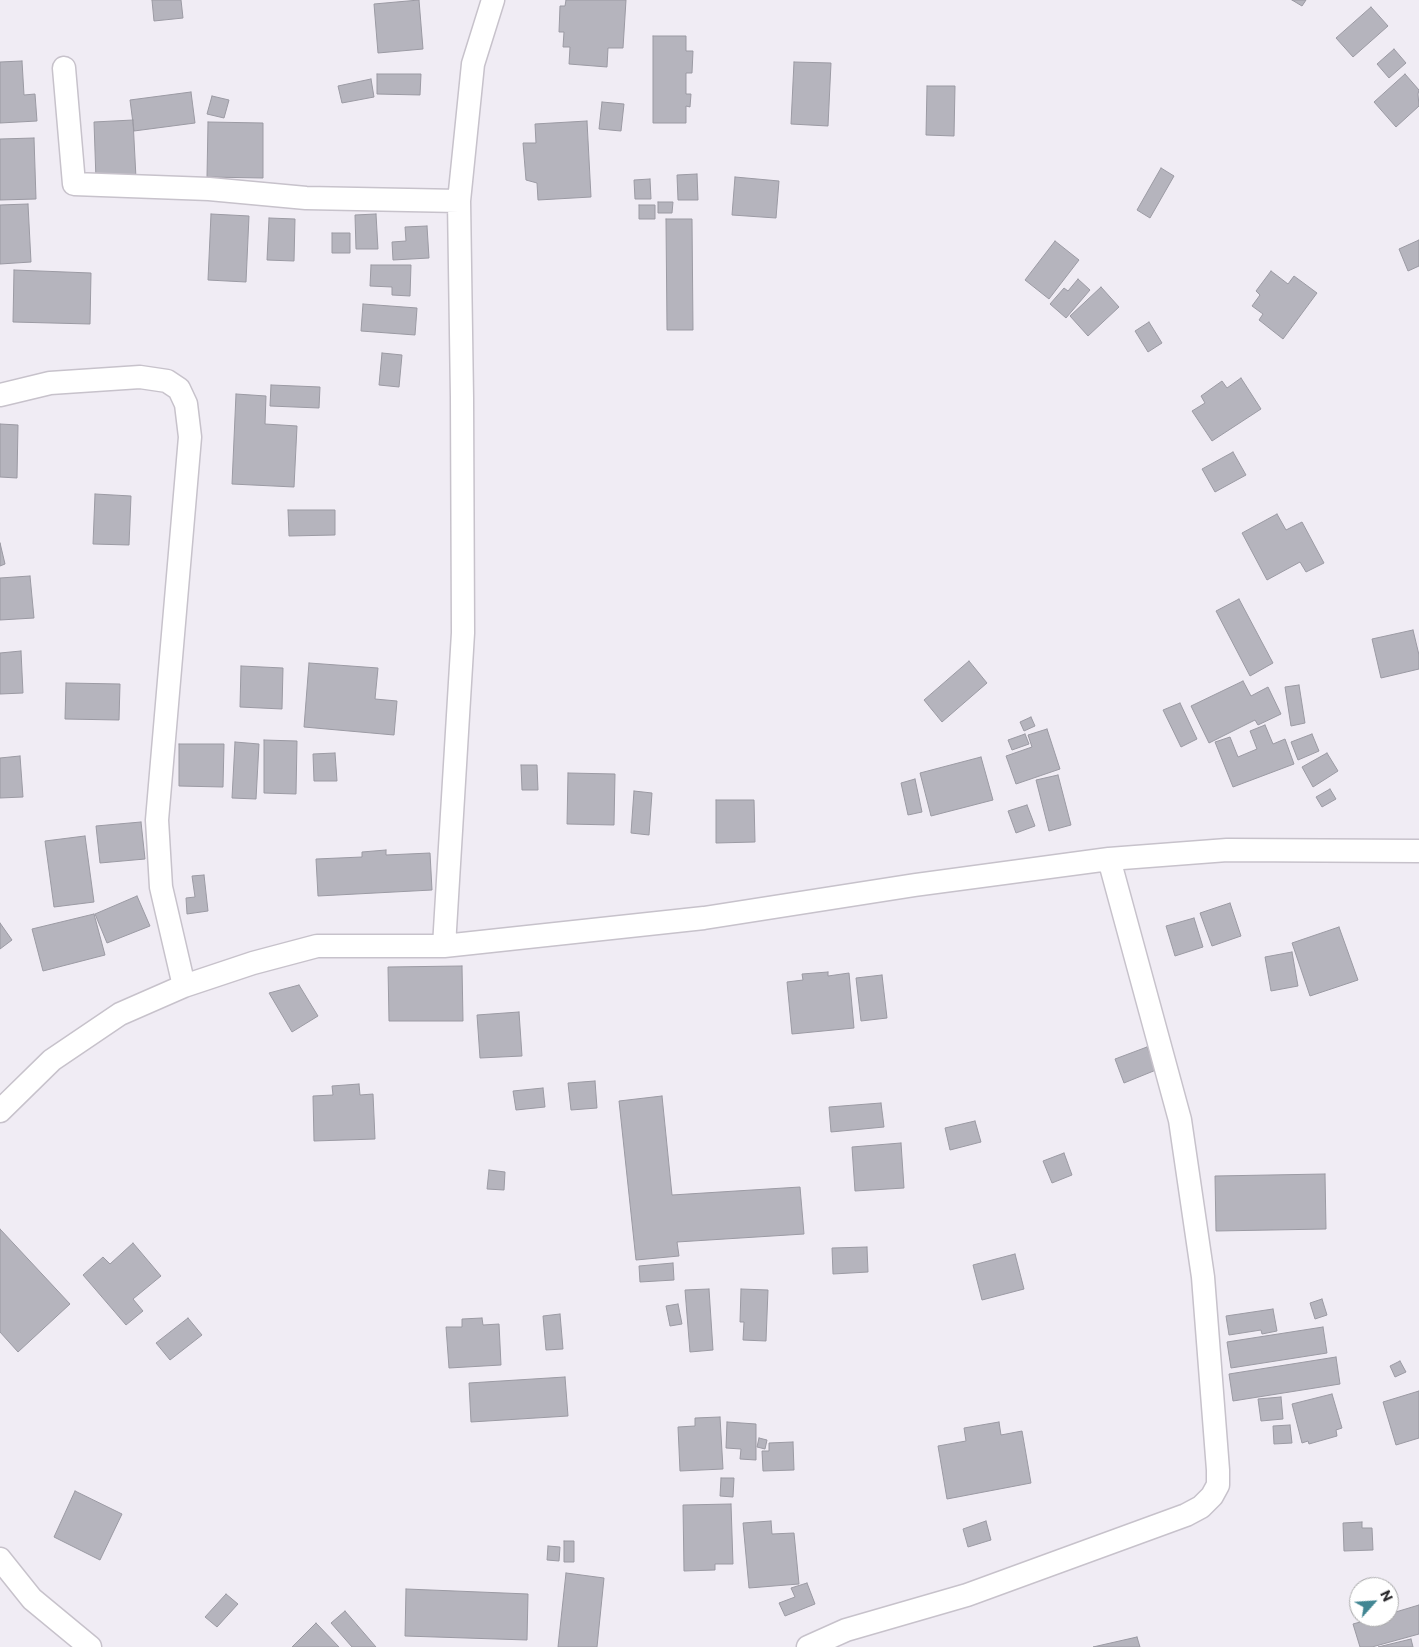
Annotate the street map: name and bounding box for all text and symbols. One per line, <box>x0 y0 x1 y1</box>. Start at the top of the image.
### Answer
north arrow <box>1349 1577 1399 1627</box>
text: N <box>1377 1587 1397 1604</box>

